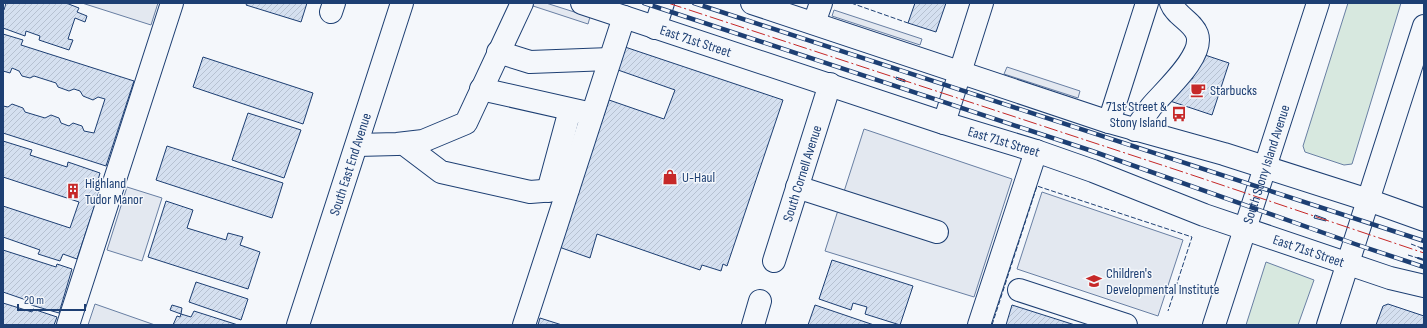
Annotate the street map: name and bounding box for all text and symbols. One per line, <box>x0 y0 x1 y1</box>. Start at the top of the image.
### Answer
street label: East 71st Street <box>658 21 734 61</box>
cafe icon: Starbucks <box>1189 81 1207 99</box>
place label: Starbucks <box>1210 82 1257 99</box>
place label: 71st Street & Stony Island <box>1106 98 1167 131</box>
street label: South Stony Island Avenue <box>1239 103 1294 226</box>
bus stop icon: 71st Street & Stony Island <box>1170 105 1188 123</box>
street label: South East End Avenue <box>326 111 375 218</box>
street label: South Cornell Avenue <box>779 123 825 224</box>
street label: East 71st Street <box>966 123 1042 161</box>
shop icon: U-Haul <box>661 168 679 186</box>
place label: U-Haul <box>682 169 715 186</box>
place label: Highland Tudor Manor <box>85 175 143 208</box>
building icon: Highland Tudor Manor <box>64 182 82 200</box>
street label: East 71st Street <box>1271 231 1347 271</box>
place label: Children's Developmental Institute <box>1106 265 1219 298</box>
school or university icon: Children's Developmental Institute <box>1085 272 1103 290</box>
scale bar <box>18 286 85 312</box>
text: 20 m <box>24 293 44 308</box>

